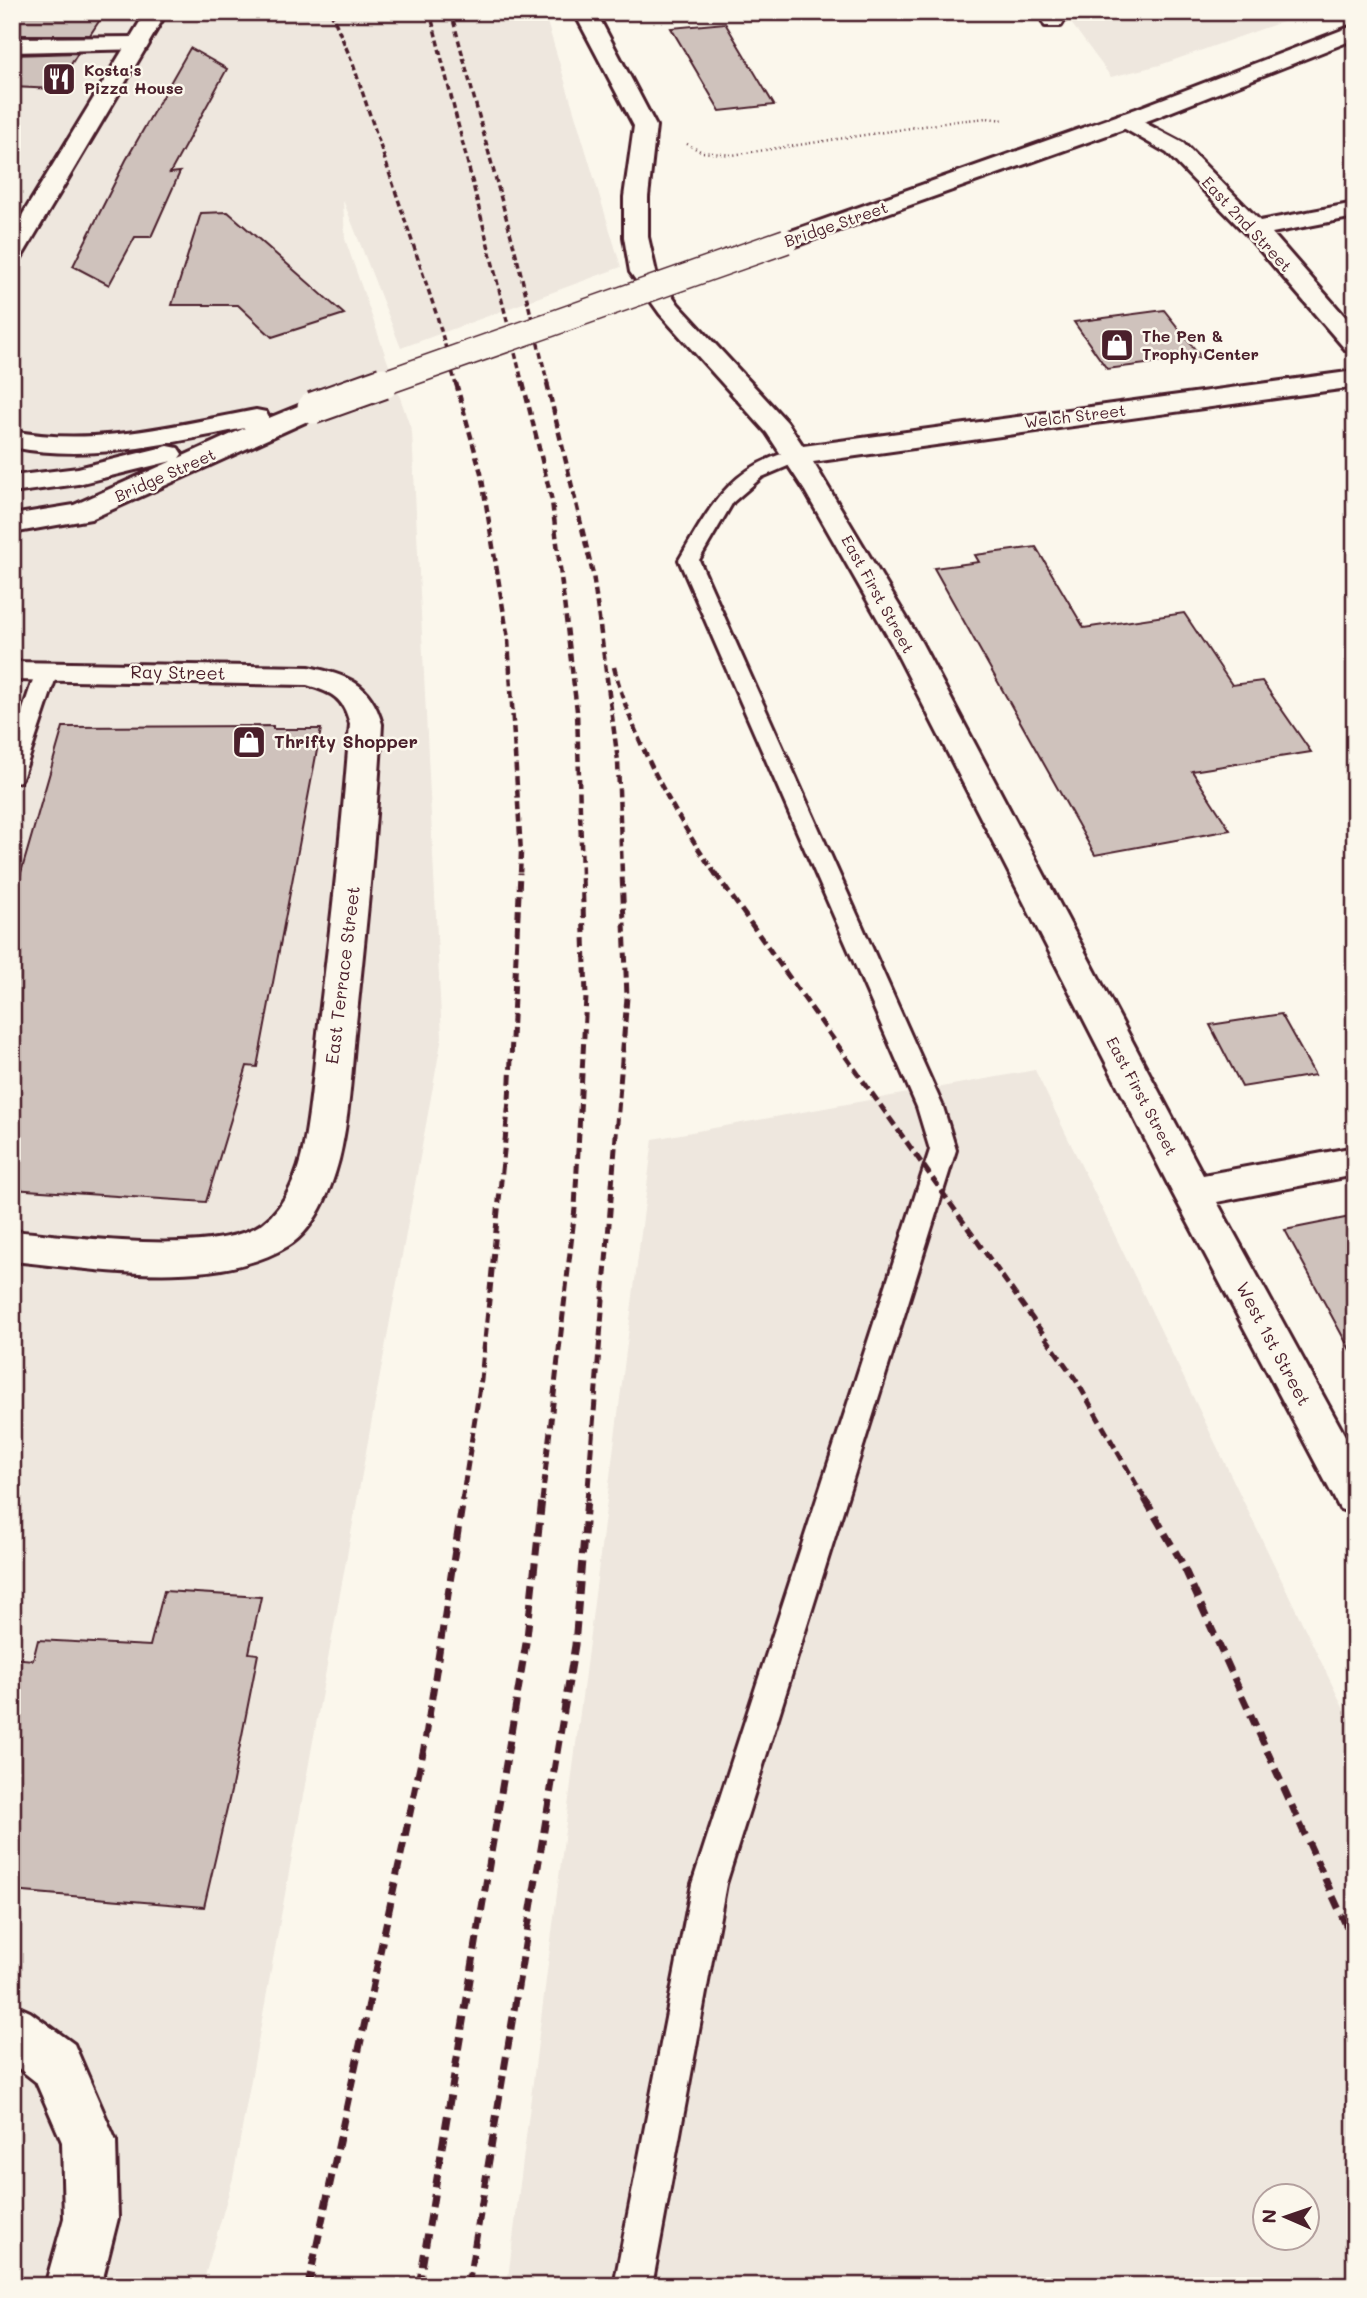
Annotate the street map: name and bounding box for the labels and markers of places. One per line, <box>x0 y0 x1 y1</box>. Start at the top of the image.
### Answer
place label: Kosta's Pizza House <box>84 59 183 98</box>
restaurant icon: Kosta's Pizza House <box>40 60 78 98</box>
place label: The Pen & Trophy Center <box>1142 325 1259 364</box>
shop icon: The Pen & Trophy Center <box>1098 326 1136 364</box>
shop icon: Thrifty Shopper <box>230 723 268 761</box>
place label: Thrifty Shopper <box>274 729 418 753</box>

